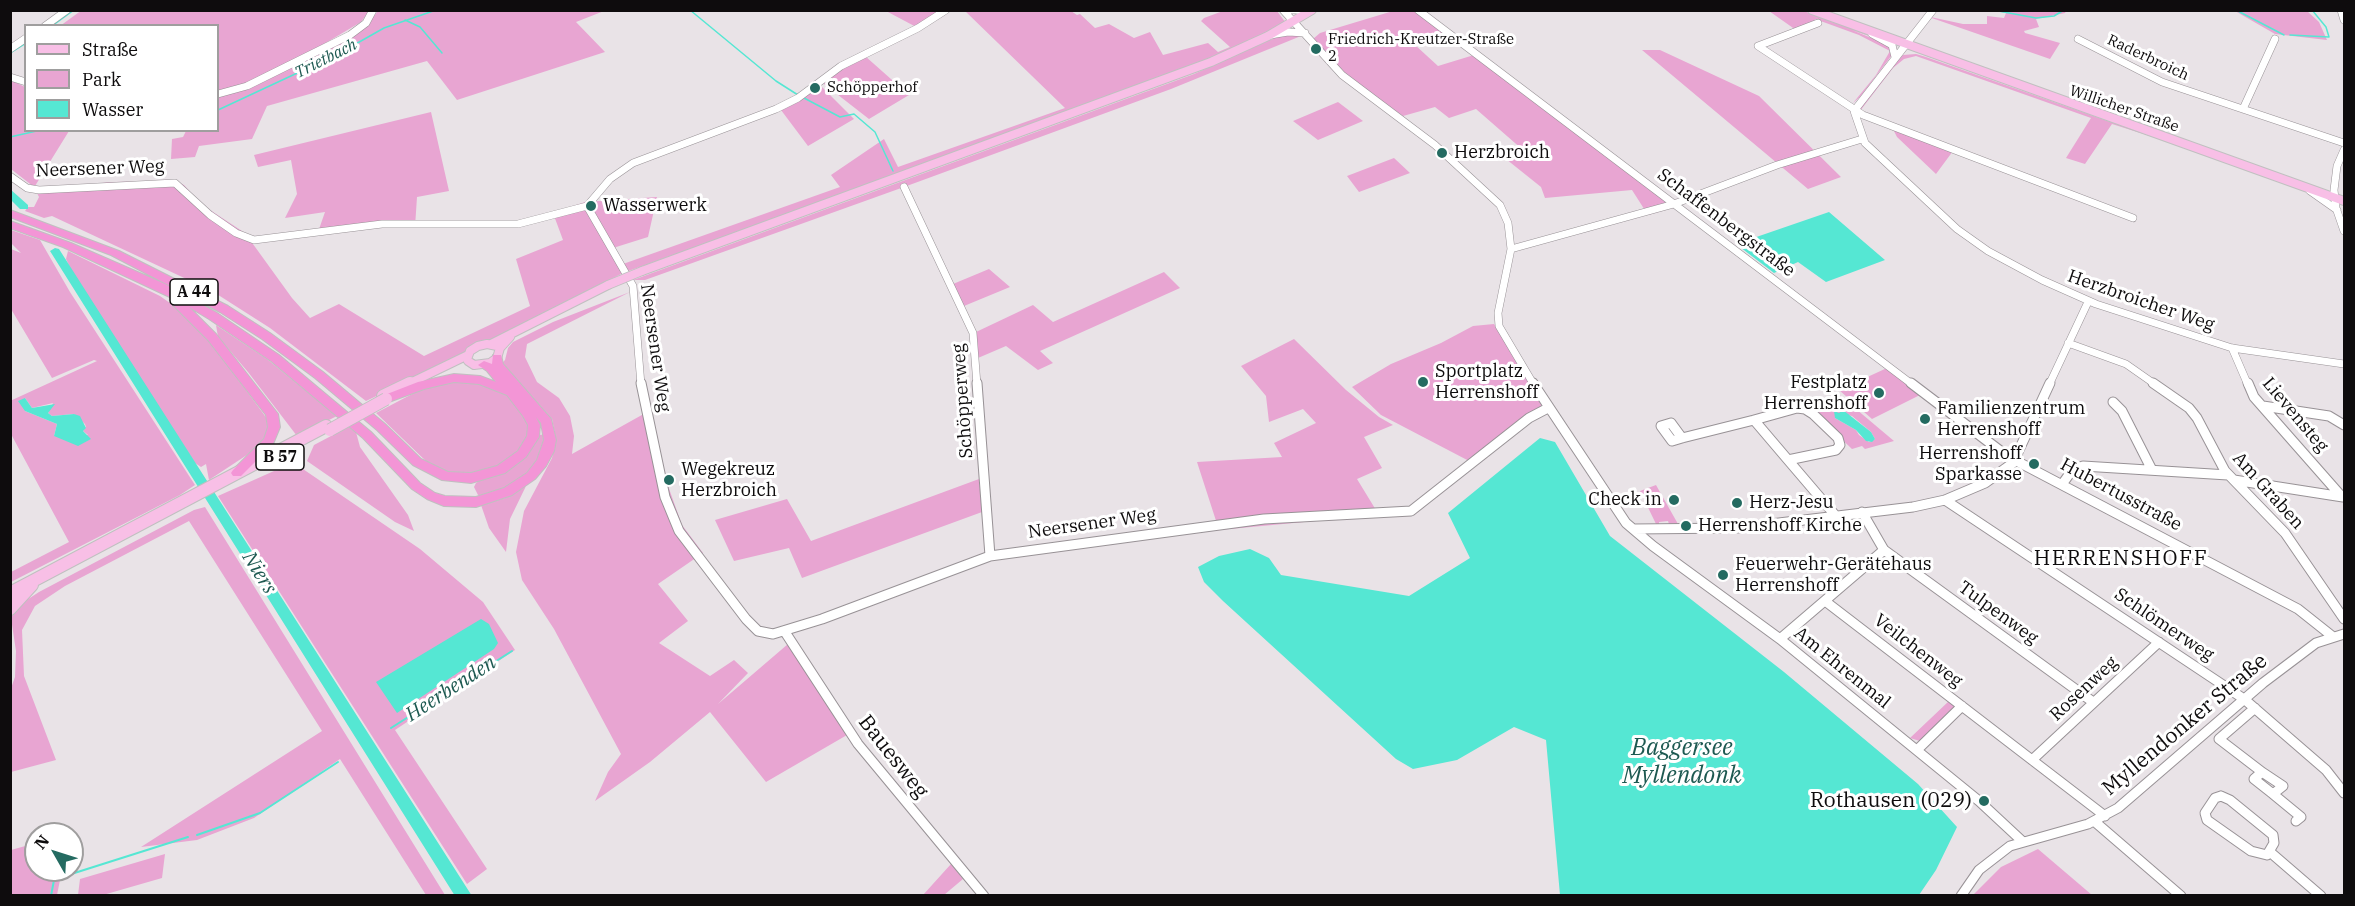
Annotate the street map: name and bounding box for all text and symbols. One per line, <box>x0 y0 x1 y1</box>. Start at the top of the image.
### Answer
legend <box>24 24 219 132</box>
place label: Friedrich-Kreutzer-Straße 2 <box>1328 31 1514 66</box>
street label: Raderbroich <box>2104 31 2192 85</box>
water label: Trietbach <box>292 35 360 83</box>
text: Straße <box>82 38 138 61</box>
marker: Friedrich-Kreutzer-Straße 2 <box>1309 42 1323 56</box>
text: Park <box>82 68 121 91</box>
place label: Schöpperhof <box>827 79 917 97</box>
marker: Schöpperhof <box>808 81 822 95</box>
street label: Willicher Straße <box>2067 82 2181 136</box>
text: Wasser <box>82 98 143 121</box>
place label: Herzbroich <box>1454 142 1550 164</box>
marker: Herzbroich <box>1435 146 1449 160</box>
street label: Neersener Weg <box>35 156 165 182</box>
street label: Schaffenbergstraße <box>1653 164 1799 282</box>
place label: Wasserwerk <box>603 195 707 217</box>
marker: Wasserwerk <box>584 199 598 213</box>
street label: Herzbroicher Weg <box>2065 266 2217 336</box>
road number: A 44 <box>170 279 218 305</box>
street label: Neersener Weg <box>635 283 675 413</box>
street label: Schöpperweg <box>948 343 978 459</box>
place label: Sportplatz Herrenshoff <box>1435 361 1538 404</box>
place label: Festplatz Herrenshoff <box>1764 372 1867 415</box>
street label: Lievensteg <box>2257 373 2333 457</box>
marker: Sportplatz Herrenshoff <box>1416 375 1430 389</box>
marker: Festplatz Herrenshoff <box>1872 386 1886 400</box>
place label: Familienzentrum Herrenshoff <box>1937 398 2086 440</box>
marker: Familienzentrum Herrenshoff <box>1918 412 1932 426</box>
place label: Herrenshoff Sparkasse <box>1919 443 2022 486</box>
road number: B 57 <box>256 444 304 470</box>
street label: Am Graben <box>2228 448 2308 534</box>
street label: Hubertusstraße <box>2057 454 2185 536</box>
marker: Herrenshoff Sparkasse <box>2027 457 2041 471</box>
place label: Wegekreuz Herzbroich <box>681 459 777 502</box>
marker: Wegekreuz Herzbroich <box>662 473 676 487</box>
place label: Check in <box>1588 489 1662 511</box>
place label: Herz-Jesu <box>1749 492 1834 514</box>
marker: Check in <box>1667 493 1681 507</box>
marker: Herz-Jesu <box>1730 496 1744 510</box>
street label: Neersener Weg <box>1027 504 1157 544</box>
place label: Herrenshoff Kirche <box>1698 515 1862 537</box>
marker: Herrenshoff Kirche <box>1679 519 1693 533</box>
district label: HERRENSHOFF <box>2034 546 2208 572</box>
water label: Niers <box>237 547 281 599</box>
place label: Feuerwehr-Gerätehaus Herrenshoff <box>1735 554 1932 596</box>
marker: Feuerwehr-Gerätehaus Herrenshoff <box>1716 568 1730 582</box>
street label: Tulpenweg <box>1954 577 2042 649</box>
street label: Schlömerweg <box>2110 584 2218 666</box>
street label: Veilchenweg <box>1869 610 1967 692</box>
street label: Am Ehrenmal <box>1789 622 1895 714</box>
street label: Myllendonker Straße <box>2097 649 2273 801</box>
water label: Heerbenden <box>401 651 501 727</box>
street label: Rosenweg <box>2046 652 2122 726</box>
street label: Bauesweg <box>853 710 933 804</box>
water label: Baggersee Myllendonk <box>1622 734 1742 790</box>
place label: Rothausen (029) <box>1810 788 1972 814</box>
marker: Rothausen (029) <box>1977 794 1991 808</box>
north arrow <box>24 822 84 882</box>
text: N <box>30 831 53 853</box>

